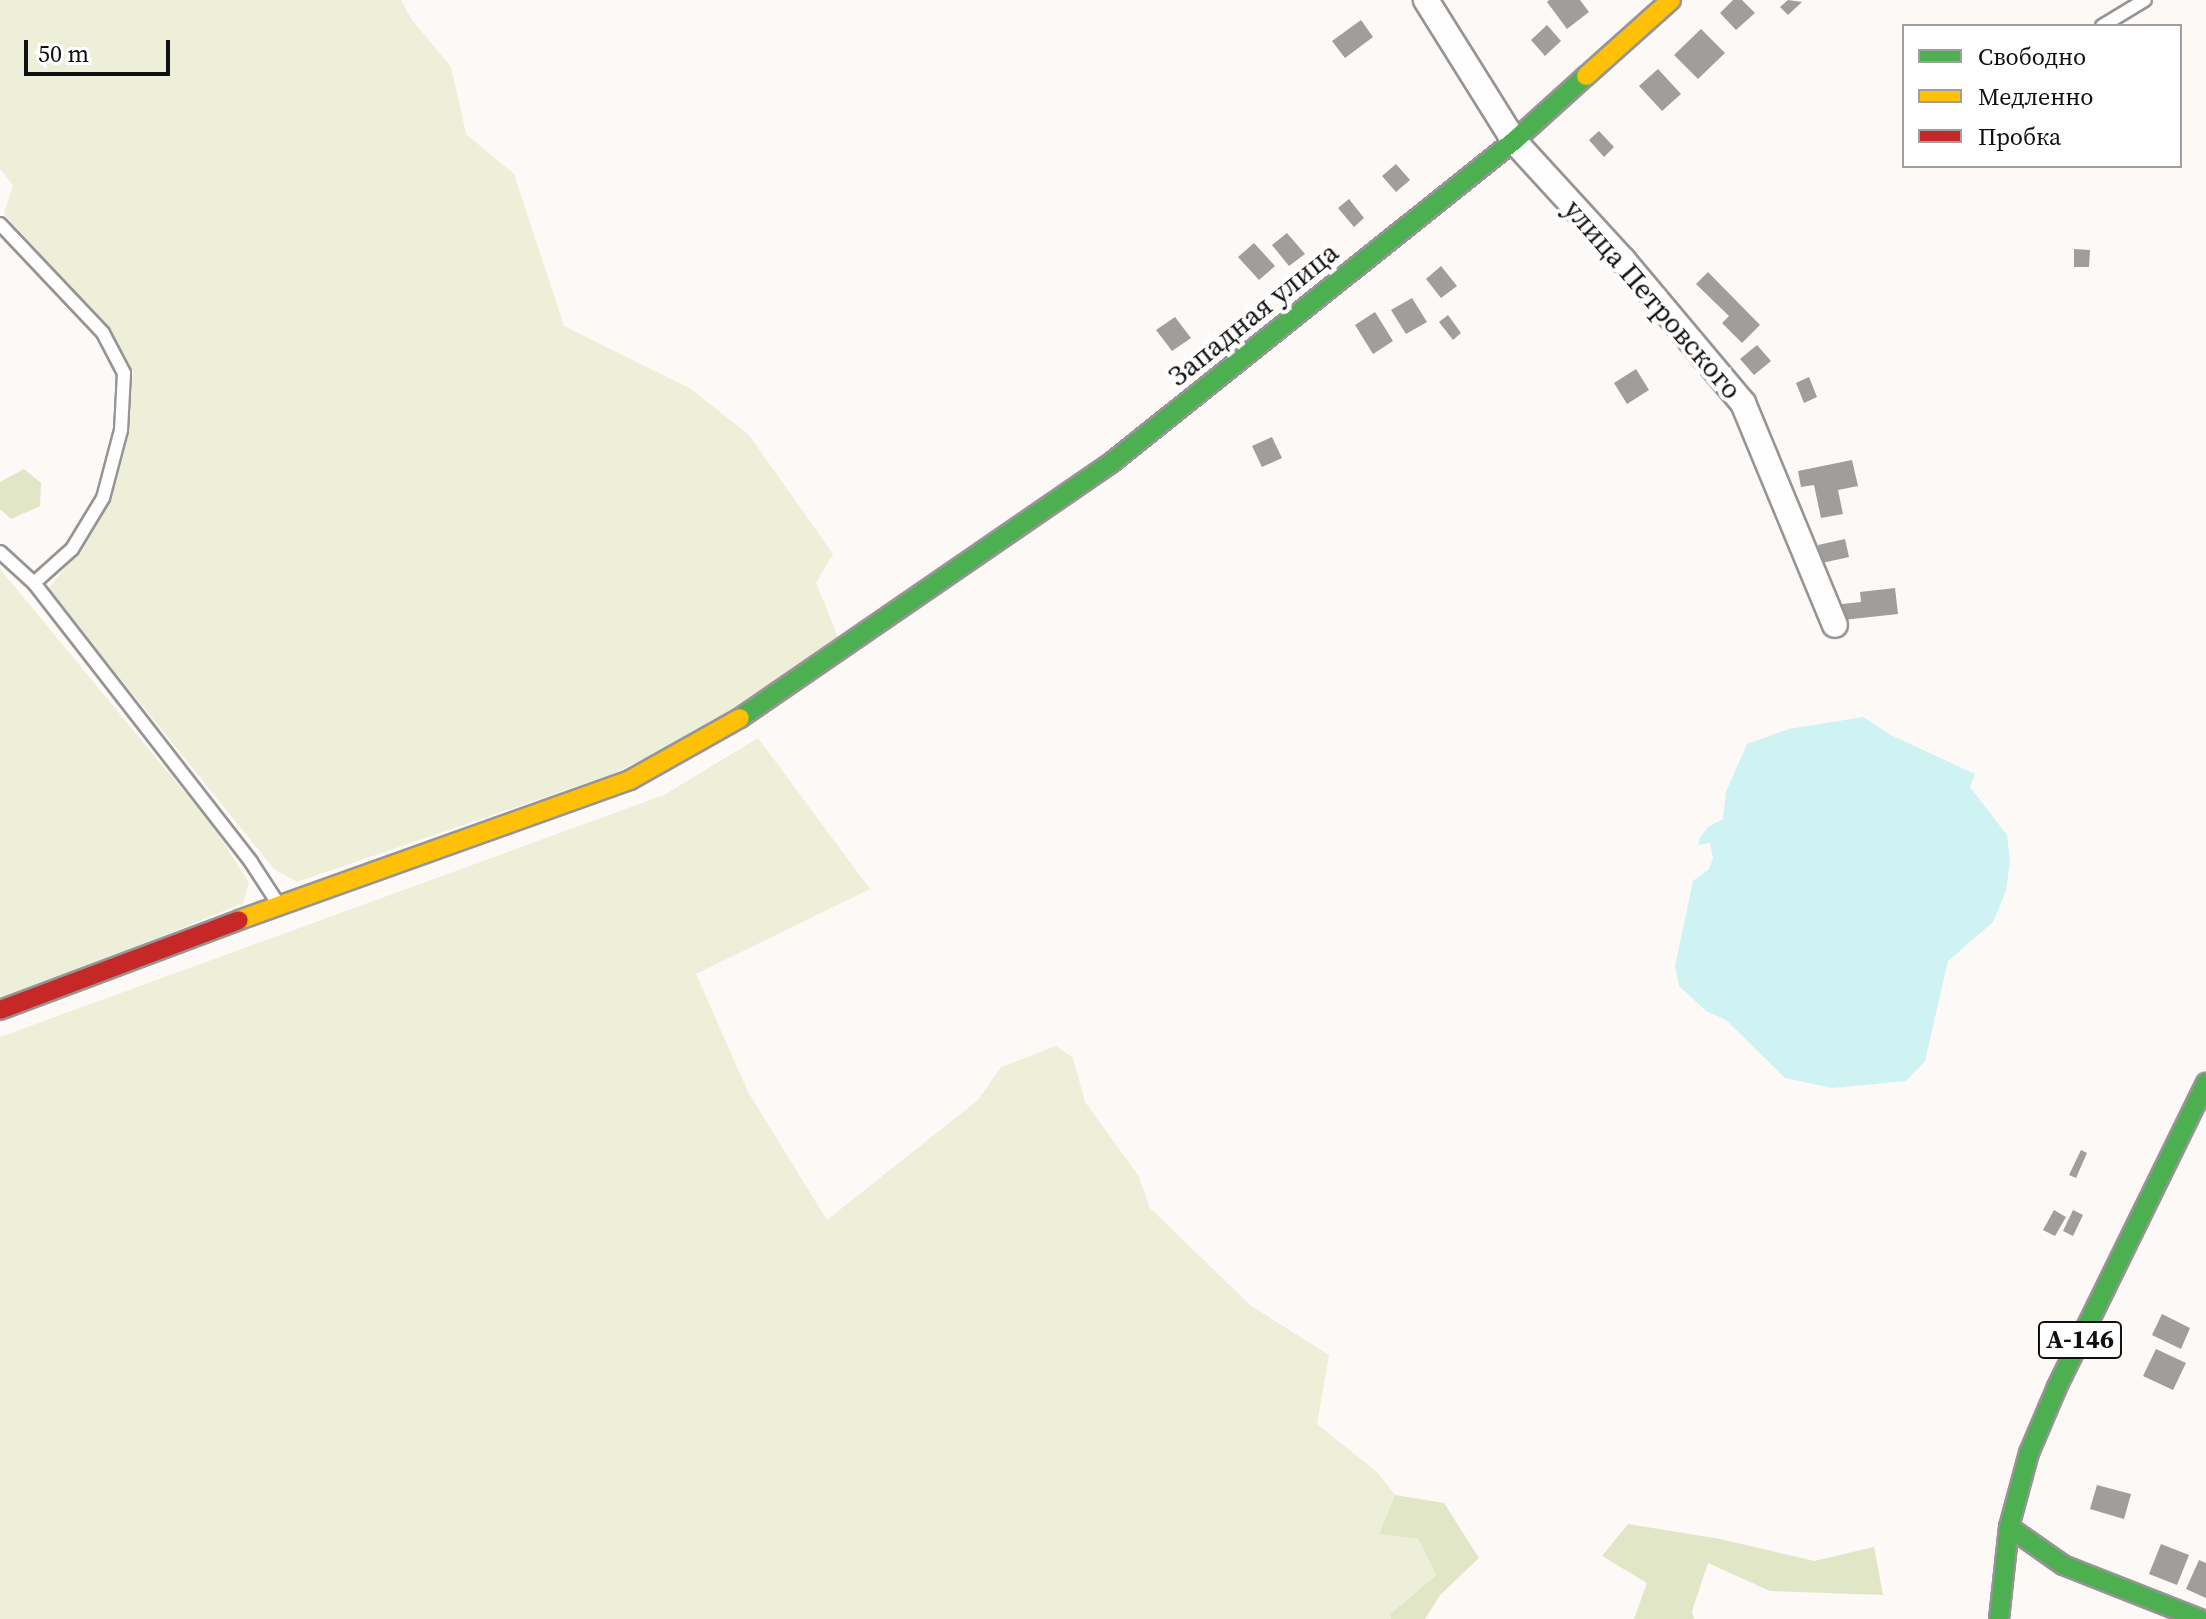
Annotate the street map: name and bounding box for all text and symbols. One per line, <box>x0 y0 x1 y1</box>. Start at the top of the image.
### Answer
scale bar <box>28 24 174 74</box>
legend <box>1902 24 2182 168</box>
text: 50 m <box>38 37 89 70</box>
text: Свободно <box>1978 40 2086 73</box>
text: Медленно <box>1978 80 2093 113</box>
text: Пробка <box>1978 120 2061 153</box>
street label: улица Петровского <box>1557 192 1749 406</box>
street label: Западная улица <box>1161 235 1345 393</box>
road number: А-146 <box>2036 1318 2124 1362</box>

